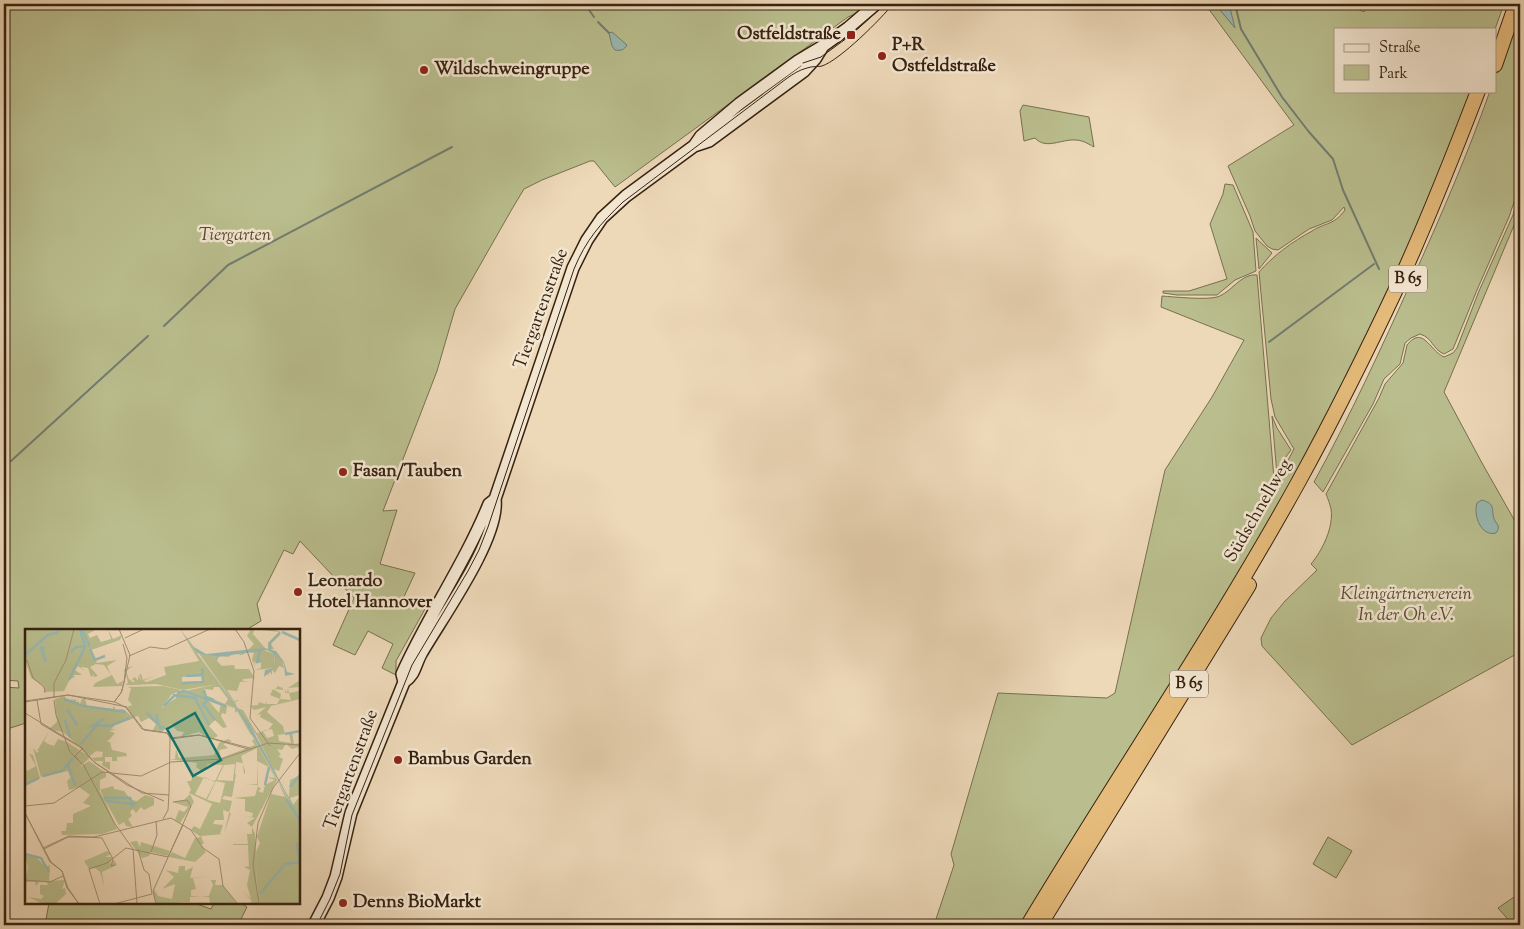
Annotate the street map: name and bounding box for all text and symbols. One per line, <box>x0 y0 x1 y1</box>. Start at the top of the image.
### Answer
place label: Ostfeldstraße <box>737 22 842 48</box>
legend <box>1334 28 1496 92</box>
marker: Ostfeldstraße <box>845 29 857 41</box>
place label: P+R Ostfeldstraße <box>892 33 997 80</box>
text: Straße <box>1379 38 1421 59</box>
marker: P+R Ostfeldstraße <box>876 50 888 62</box>
place label: Wildschweingruppe <box>434 57 590 83</box>
marker: Wildschweingruppe <box>418 64 430 76</box>
text: Park <box>1379 64 1408 85</box>
park label: Tiergarten <box>199 223 272 249</box>
street label: Tiergartenstraße <box>508 245 576 373</box>
road number: B 65 <box>1389 266 1427 292</box>
street label: Südschnellweg <box>1219 454 1299 568</box>
place label: Fasan/Tauben <box>353 459 463 485</box>
marker: Fasan/Tauben <box>337 466 349 478</box>
place label: Leonardo Hotel Hannover <box>308 569 433 616</box>
park label: Kleingärtnerverein In der Oh e.V. <box>1340 582 1472 629</box>
marker: Leonardo Hotel Hannover <box>292 586 304 598</box>
inset map <box>25 629 300 904</box>
road number: B 65 <box>1170 671 1208 698</box>
street label: Tiergartenstraße <box>318 706 386 834</box>
place label: Bambus Garden <box>408 747 532 773</box>
marker: Bambus Garden <box>392 754 404 766</box>
place label: Denns BioMarkt <box>353 890 482 916</box>
marker: Denns BioMarkt <box>337 897 349 909</box>

